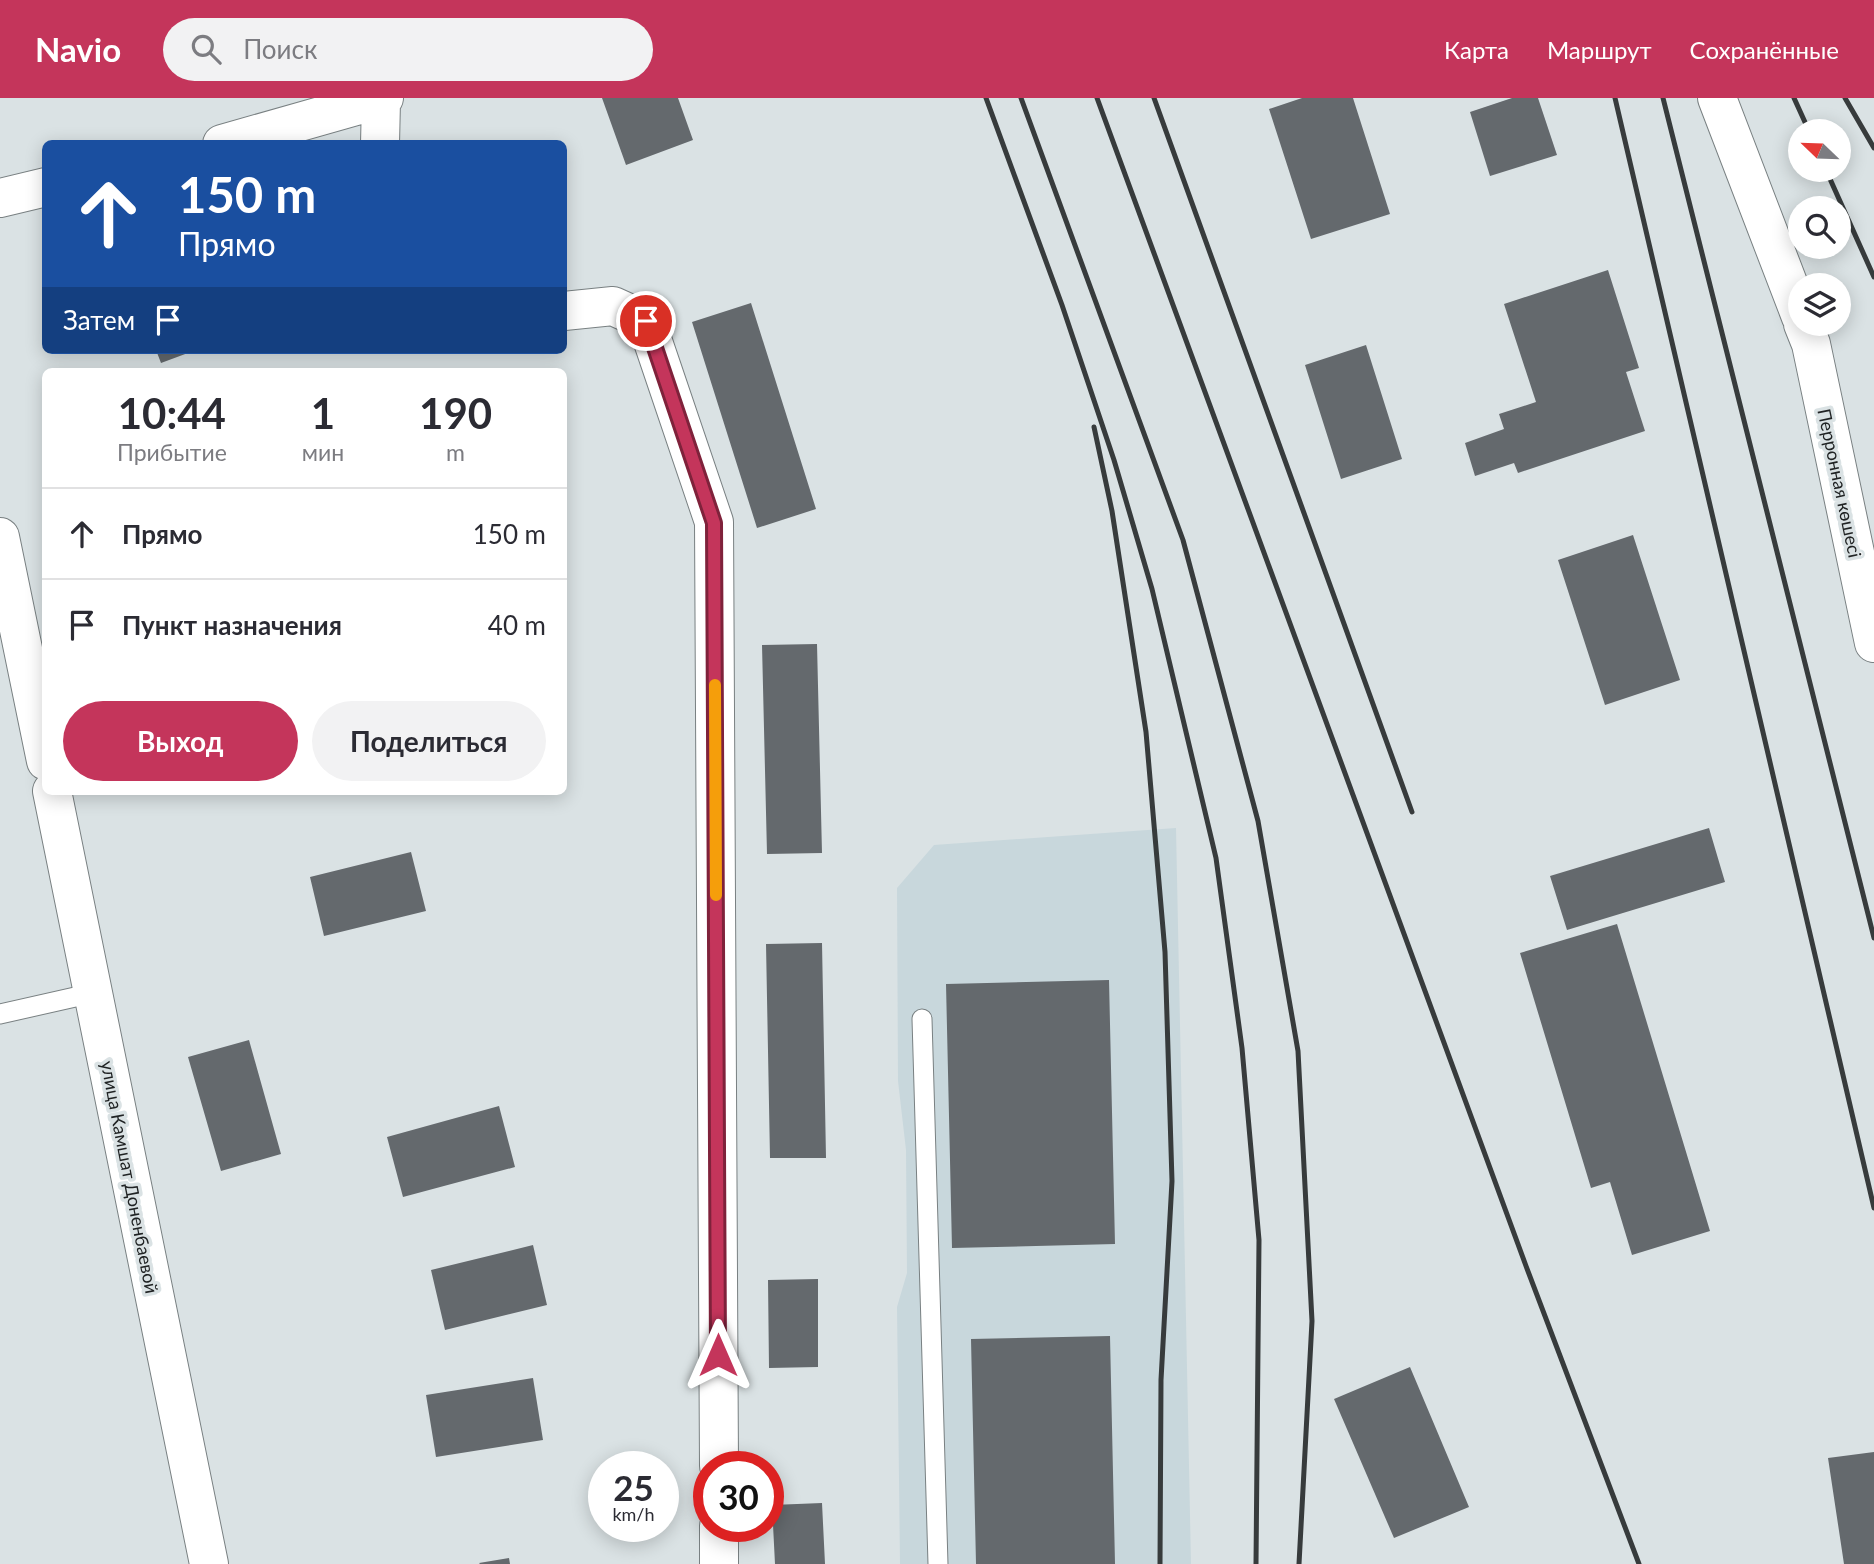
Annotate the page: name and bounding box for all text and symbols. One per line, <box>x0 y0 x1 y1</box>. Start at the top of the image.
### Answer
search box <box>163 18 653 81</box>
text: Navio <box>35 29 121 69</box>
icon: search <box>187 30 225 68</box>
text: Поиск <box>243 33 317 65</box>
text: Карта <box>1444 35 1509 64</box>
text: Маршрут <box>1547 35 1652 64</box>
text: Сохранённые <box>1690 35 1839 64</box>
north arrow <box>1788 119 1852 182</box>
map controls <box>1788 119 1851 336</box>
text: 150 m <box>178 165 316 223</box>
icon: ahead <box>63 168 154 259</box>
button: search <box>1788 196 1851 259</box>
text: Прямо <box>178 224 276 263</box>
button: layers <box>1788 273 1851 336</box>
pin <box>616 291 676 351</box>
icon: arrive <box>149 301 187 339</box>
icon: arrive <box>627 302 665 340</box>
text: Затем <box>63 304 135 336</box>
text: 10:44 <box>118 388 226 438</box>
text: 1 <box>311 388 335 438</box>
text: 190 <box>419 388 492 438</box>
street label: Перронная көшесі <box>1813 406 1867 560</box>
text: Прибытие <box>117 438 227 466</box>
text: мин <box>302 438 344 466</box>
text: m <box>446 438 465 466</box>
icon: ahead <box>63 515 101 553</box>
text: Прямо <box>122 518 203 550</box>
text: 150 m <box>473 518 546 550</box>
icon: arrive <box>63 606 101 644</box>
text: Пункт назначения <box>122 609 342 641</box>
text: 40 m <box>488 609 546 641</box>
button: Выход <box>63 701 298 781</box>
button: Поделиться <box>312 701 546 781</box>
street label: улица Камшат Доненбаевой <box>97 1059 163 1295</box>
position arrow <box>681 1318 755 1392</box>
speed limit sign: 30 <box>693 1451 784 1542</box>
text: 25 <box>613 1466 654 1508</box>
text: km/h <box>612 1503 655 1525</box>

